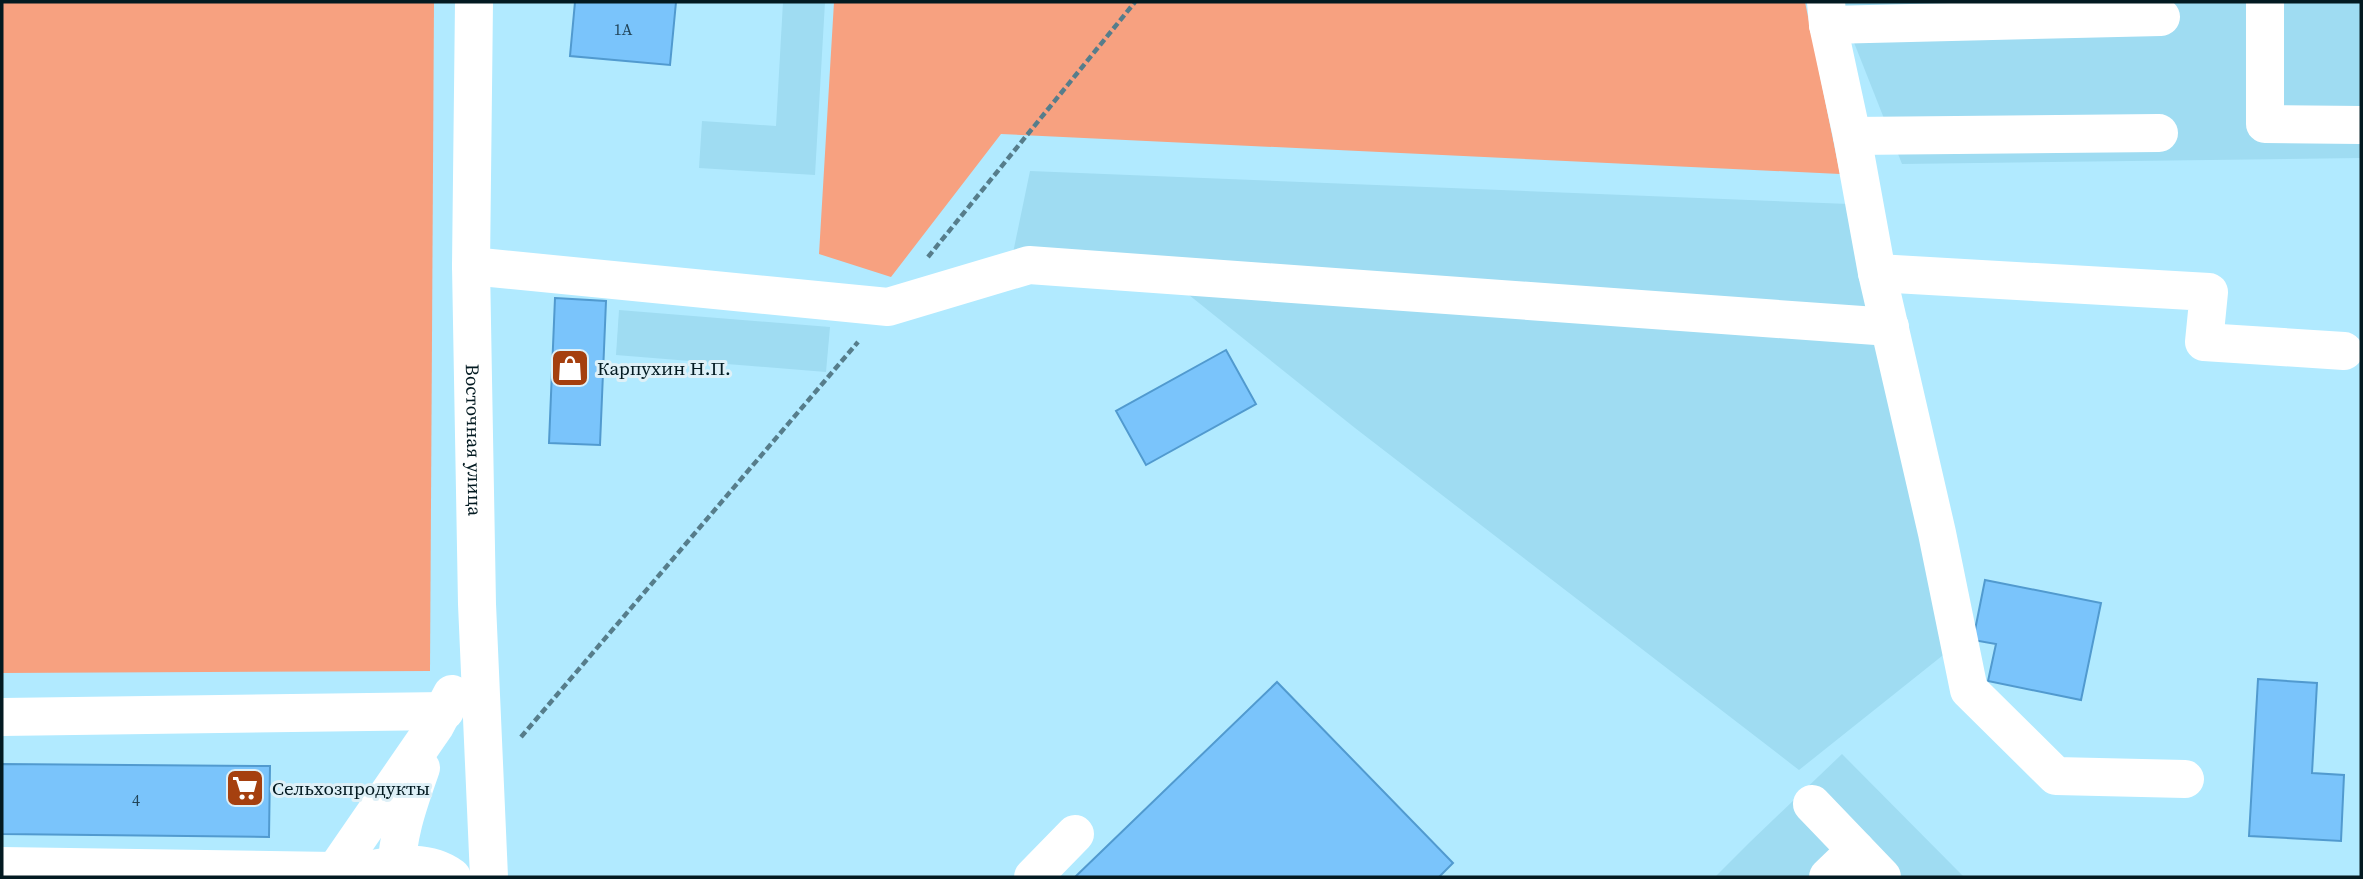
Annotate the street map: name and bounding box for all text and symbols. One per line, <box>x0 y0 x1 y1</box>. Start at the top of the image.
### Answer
house number: 1А <box>614 18 633 40</box>
shop icon: Карпухин Н.П. <box>549 347 591 389</box>
place label: Карпухин Н.П. <box>597 355 731 381</box>
street label: Восточная улица <box>460 364 488 517</box>
supermarket icon: Сельхозпродукты <box>224 767 266 809</box>
place label: Сельхозпродукты <box>272 775 430 801</box>
house number: 4 <box>132 789 140 811</box>

